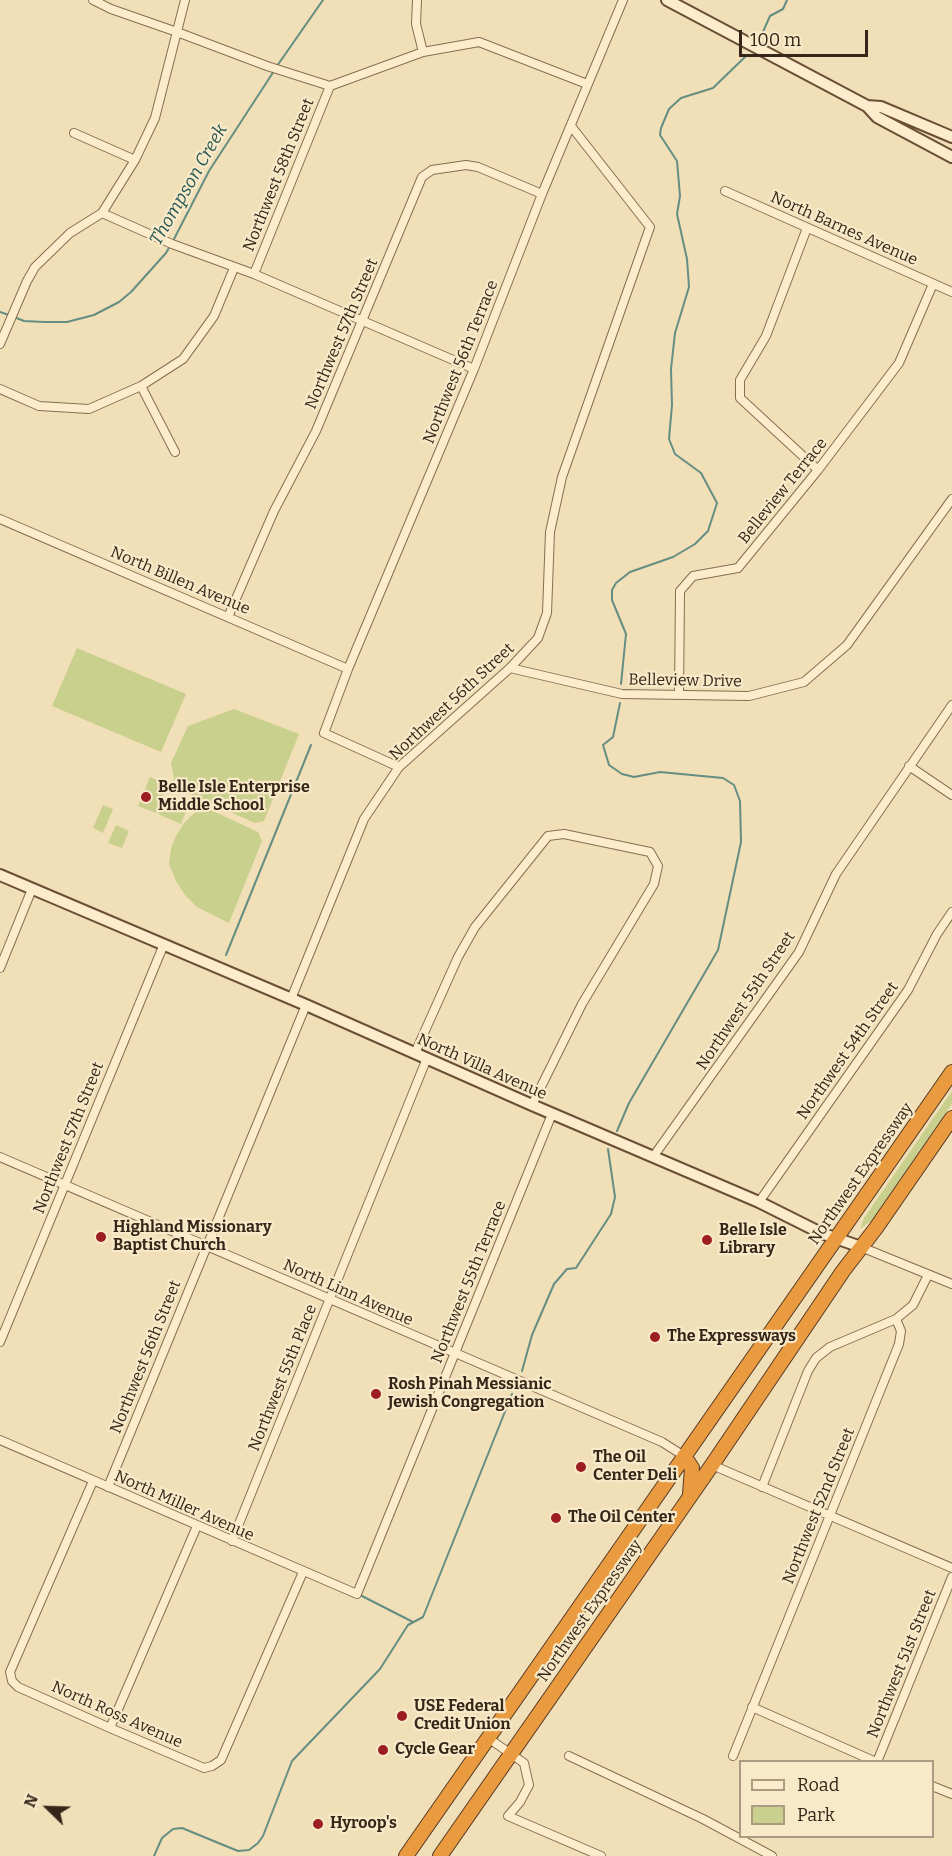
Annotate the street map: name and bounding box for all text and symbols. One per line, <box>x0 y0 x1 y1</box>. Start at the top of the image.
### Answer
scale bar <box>742 18 871 56</box>
text: 100 m <box>750 29 801 51</box>
street label: Northwest 58th Street <box>239 96 319 254</box>
water label: Thompson Creek <box>146 121 232 249</box>
street label: North Barnes Avenue <box>767 188 921 270</box>
street label: Northwest 57th Street <box>302 256 382 412</box>
street label: Northwest 56th Terrace <box>419 277 503 447</box>
street label: Belleview Terrace <box>735 434 831 548</box>
street label: North Billen Avenue <box>107 543 253 619</box>
street label: Northwest 56th Street <box>386 639 518 765</box>
street label: Belleview Drive <box>628 670 742 692</box>
place label: Belle Isle Enterprise Middle School <box>158 778 310 816</box>
marker: Belle Isle Enterprise Middle School <box>139 790 153 804</box>
street label: Northwest 55th Street <box>693 928 799 1074</box>
street label: Northwest 54th Street <box>793 978 903 1124</box>
street label: North Villa Avenue <box>414 1030 550 1104</box>
street label: Northwest 57th Street <box>30 1059 108 1217</box>
street label: Northwest Expressway <box>805 1099 917 1249</box>
street label: Northwest 55th Terrace <box>428 1198 510 1366</box>
place label: Highland Missionary Baptist Church <box>113 1218 272 1256</box>
place label: Belle Isle Library <box>719 1221 787 1259</box>
marker: Highland Missionary Baptist Church <box>94 1230 108 1244</box>
marker: Belle Isle Library <box>700 1233 714 1247</box>
street label: North Linn Avenue <box>280 1256 416 1330</box>
street label: Northwest 56th Street <box>106 1278 186 1436</box>
street label: Northwest 55th Place <box>245 1302 321 1454</box>
place label: The Expressways <box>667 1327 796 1347</box>
marker: The Expressways <box>648 1330 662 1344</box>
place label: Rosh Pinah Messianic Jewish Congregation <box>388 1375 552 1413</box>
marker: Rosh Pinah Messianic Jewish Congregation <box>369 1387 383 1401</box>
street label: Northwest 52nd Street <box>779 1425 859 1587</box>
place label: The Oil Center Deli <box>593 1448 677 1486</box>
marker: The Oil Center Deli <box>574 1460 588 1474</box>
street label: North Miller Avenue <box>111 1467 257 1545</box>
place label: The Oil Center <box>568 1508 675 1528</box>
marker: The Oil Center <box>549 1511 563 1525</box>
street label: Northwest Expressway <box>534 1536 646 1686</box>
street label: Northwest 51st Street <box>863 1587 941 1741</box>
street label: North Ross Avenue <box>48 1677 186 1753</box>
place label: USE Federal Credit Union <box>414 1697 511 1735</box>
marker: USE Federal Credit Union <box>395 1709 409 1723</box>
place label: Cycle Gear <box>395 1740 475 1760</box>
marker: Cycle Gear <box>376 1743 390 1757</box>
legend <box>739 1760 934 1838</box>
text: Road <box>797 1774 839 1796</box>
north arrow <box>18 1778 78 1838</box>
text: N <box>20 1791 42 1810</box>
text: Park <box>797 1804 835 1826</box>
place label: Hyroop's <box>330 1814 397 1834</box>
marker: Hyroop's <box>311 1817 325 1831</box>

